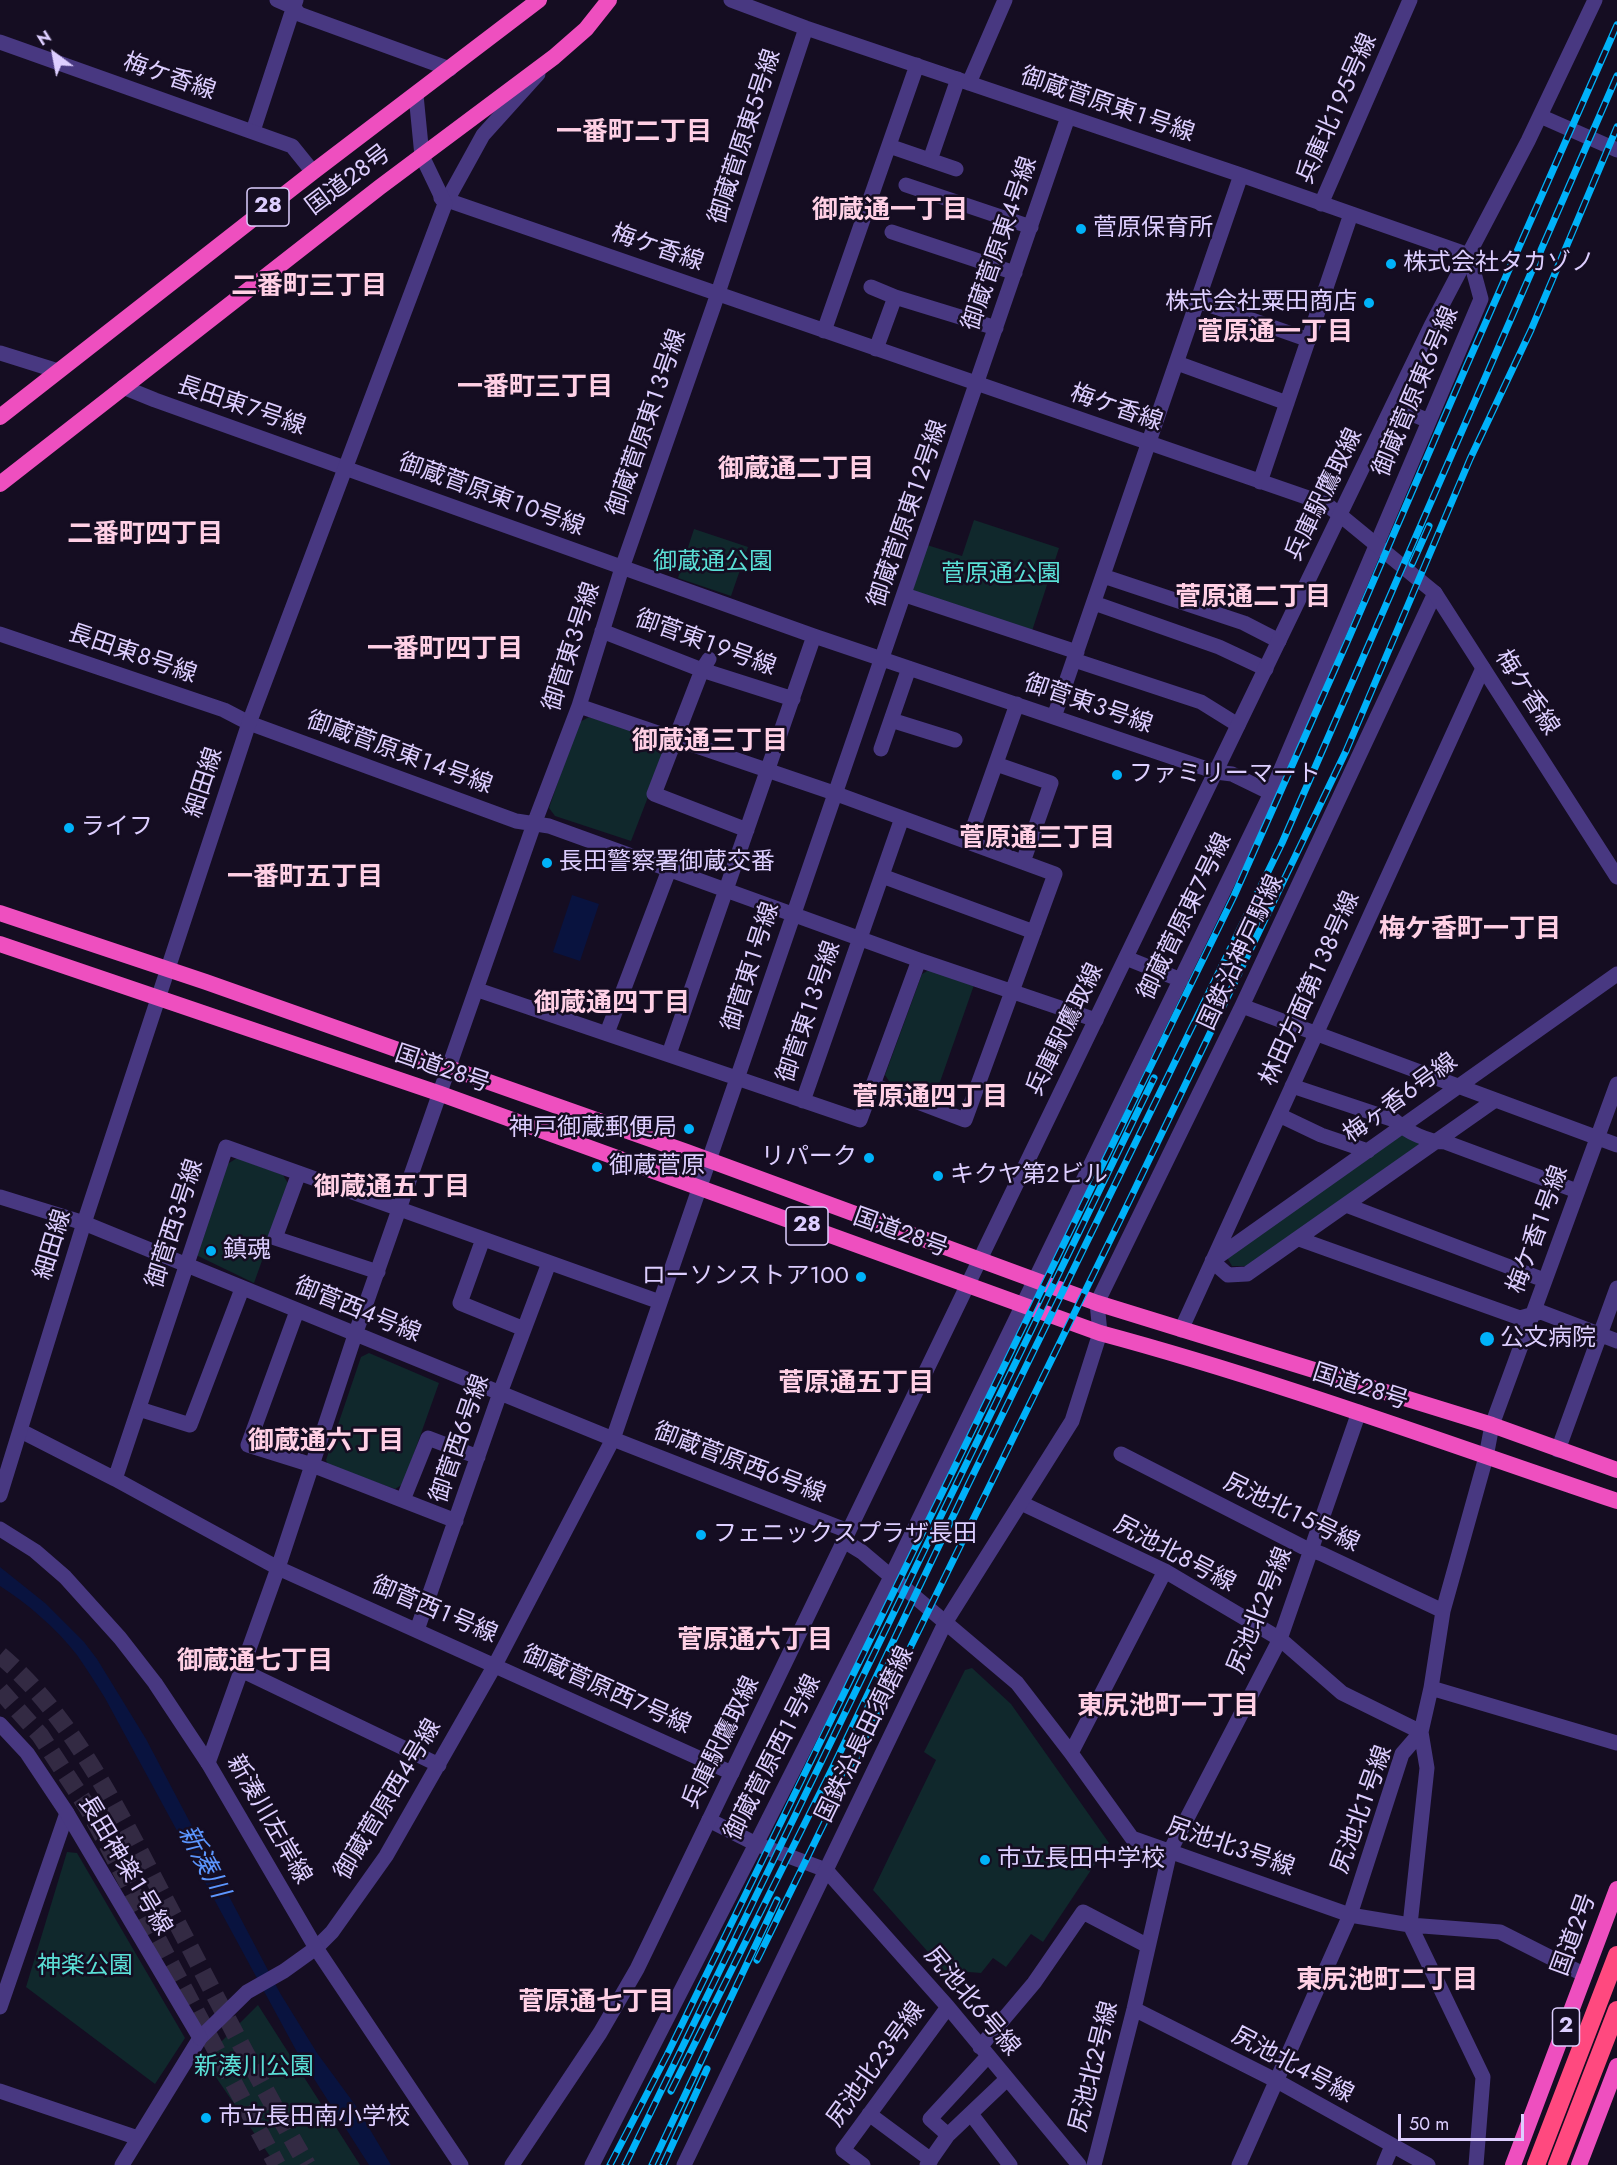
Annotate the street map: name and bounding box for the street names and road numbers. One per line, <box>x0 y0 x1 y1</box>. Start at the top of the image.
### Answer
street label: 兵庫北１９５号線 <box>1292 29 1384 189</box>
street label: 御蔵菅原東５号線 <box>704 46 788 228</box>
street label: 梅ケ香線 <box>119 49 219 107</box>
street label: 御蔵菅原東１号線 <box>1016 63 1198 149</box>
street label: 国道28号 <box>301 140 397 222</box>
street label: 御蔵菅原東４号線 <box>958 153 1044 335</box>
road number: 28 <box>247 188 289 226</box>
street label: 梅ケ香線 <box>607 220 707 278</box>
street label: 御蔵菅原東６号線 <box>1368 303 1466 481</box>
street label: 御蔵菅原東１３号線 <box>603 326 693 520</box>
street label: 長田東７号線 <box>173 372 309 442</box>
street label: 梅ケ香線 <box>1066 380 1166 438</box>
street label: 御蔵菅原東１２号線 <box>864 417 954 611</box>
street label: 兵庫駅鷹取線 <box>1280 424 1370 566</box>
street label: 御蔵菅原東１０号線 <box>394 449 588 543</box>
street label: 御菅東３号線 <box>539 579 607 715</box>
street label: 御菅東１９号線 <box>631 605 779 683</box>
street label: 長田東８号線 <box>64 620 200 690</box>
street label: 梅ケ香線 <box>1488 645 1564 741</box>
street label: 御菅東３号線 <box>1020 670 1156 740</box>
street label: 御蔵菅原東１４号線 <box>302 707 496 801</box>
street label: 細田線 <box>180 744 230 822</box>
street label: 御蔵菅原東７号線 <box>1133 829 1239 1005</box>
street label: 国鉄沿神戸駅線 <box>1193 871 1291 1035</box>
street label: 林田方面第１３８号線 <box>1255 887 1367 1091</box>
street label: 御菅東１号線 <box>718 899 786 1035</box>
street label: 御菅東１３号線 <box>772 937 848 1087</box>
street label: 兵庫駅鷹取線 <box>1021 959 1111 1101</box>
street label: 国道28号 <box>391 1040 493 1100</box>
street label: 梅ヶ香６号線 <box>1338 1048 1464 1150</box>
street label: 御菅西３号線 <box>142 1156 210 1292</box>
street label: 梅ケ香１号線 <box>1503 1162 1575 1298</box>
street label: 国道28号 <box>849 1204 951 1264</box>
street label: 細田線 <box>30 1206 78 1284</box>
road number: 28 <box>786 1207 828 1245</box>
street label: 御菅西４号線 <box>290 1273 424 1349</box>
street label: 国道28号 <box>1309 1359 1411 1417</box>
street label: 御菅西６号線 <box>426 1371 496 1507</box>
street label: 御蔵菅原西６号線 <box>649 1418 829 1510</box>
street label: 尻池北１５号線 <box>1218 1469 1364 1559</box>
street label: 尻池北８号線 <box>1108 1511 1240 1599</box>
street label: 尻池北２号線 <box>1223 1544 1299 1678</box>
street label: 御菅西１号線 <box>367 1572 501 1650</box>
street label: 御蔵菅原西７号線 <box>517 1641 695 1741</box>
street label: 国鉄沿長田須磨線 <box>811 1642 921 1828</box>
street label: 御蔵菅原西１号線 <box>720 1670 828 1846</box>
street label: 兵庫駅鷹取線 <box>677 1672 767 1814</box>
street label: 御蔵菅原西４号線 <box>330 1715 448 1885</box>
street label: 尻池北１号線 <box>1327 1742 1399 1878</box>
street label: 新湊川左岸線 <box>220 1750 316 1890</box>
street label: 長田神楽１号線 <box>71 1791 177 1941</box>
street label: 尻池北３号線 <box>1162 1813 1298 1883</box>
street label: 国道2号 <box>1547 1890 1603 1980</box>
street label: 尻池北６号線 <box>917 1941 1025 2063</box>
street label: 尻池北２３号線 <box>822 1997 932 2133</box>
street label: 尻池北２号線 <box>1065 1999 1125 2135</box>
road number: 2 <box>1552 2008 1580 2046</box>
street label: 尻池北４号線 <box>1226 2022 1358 2110</box>

